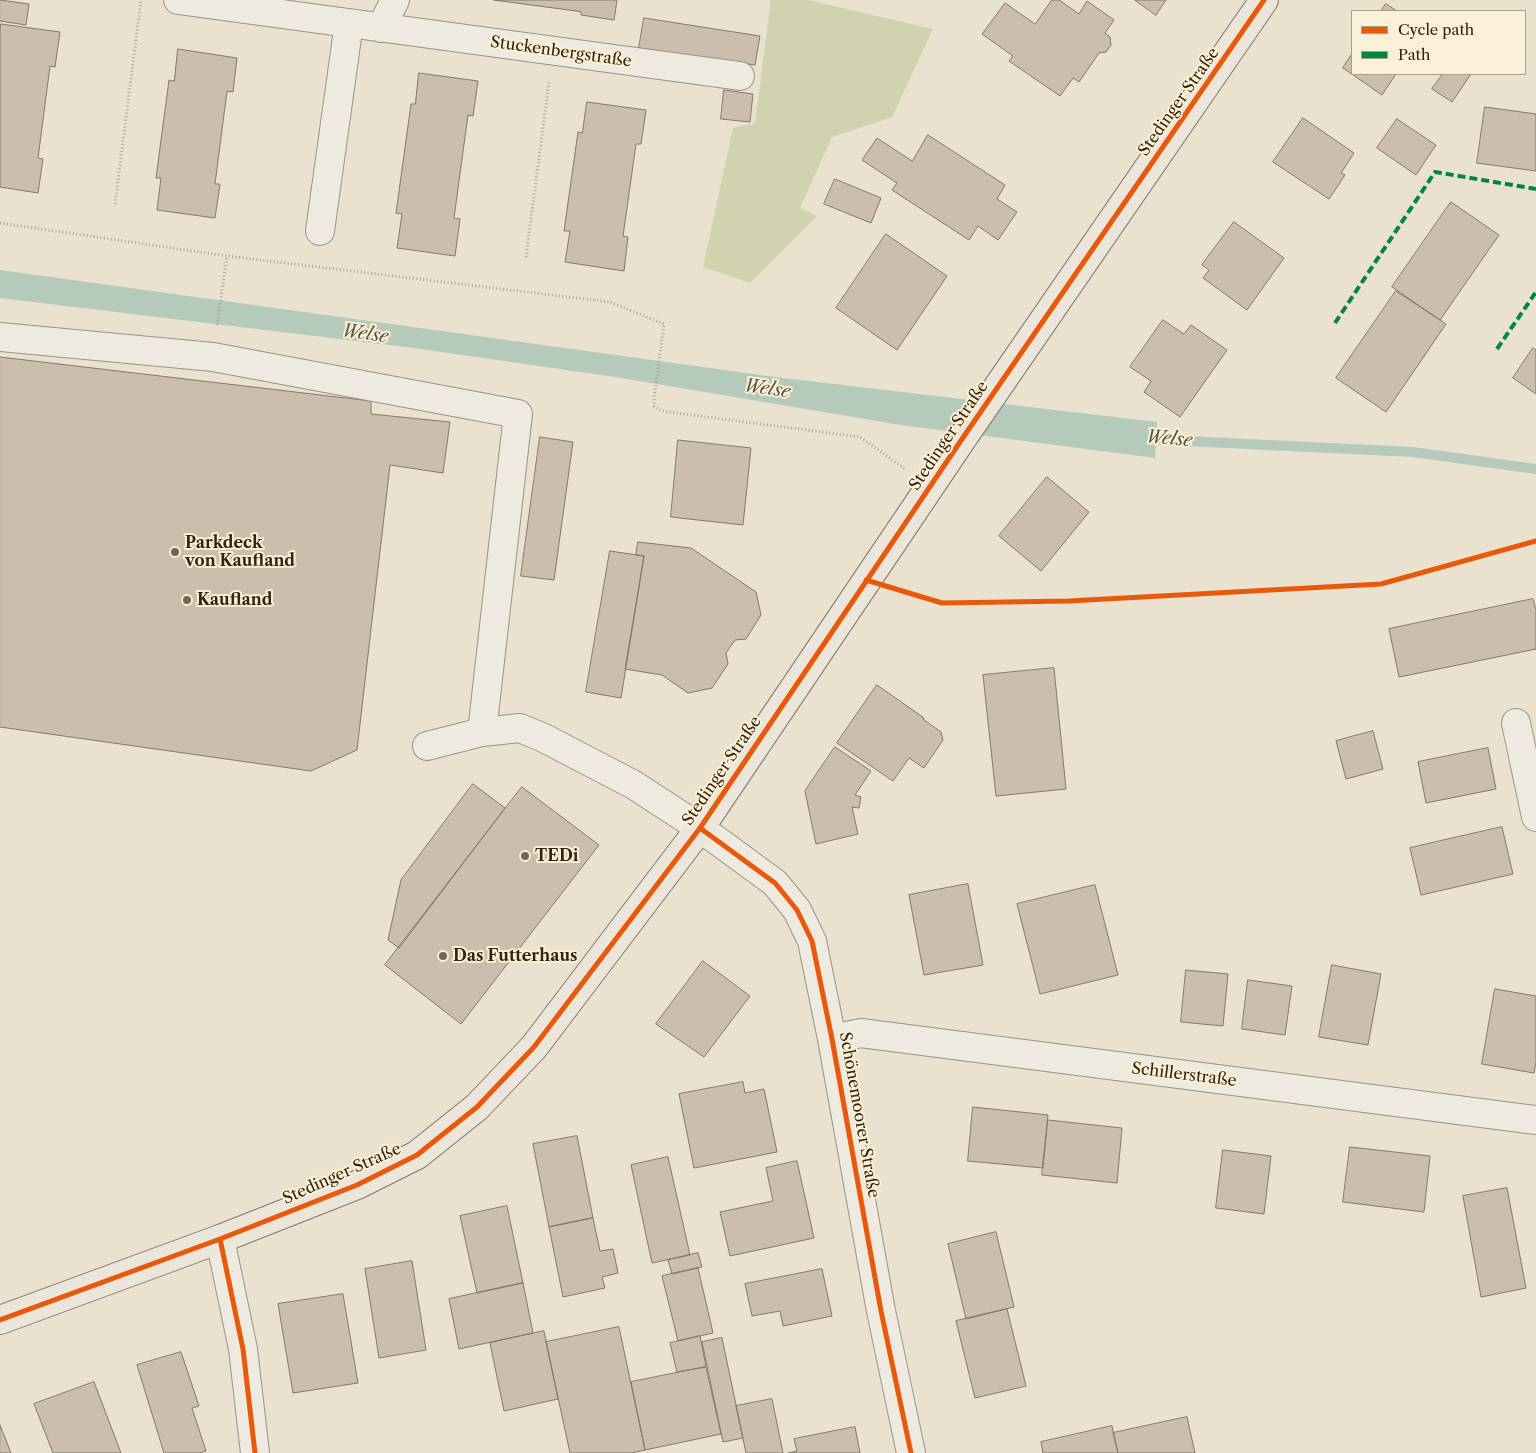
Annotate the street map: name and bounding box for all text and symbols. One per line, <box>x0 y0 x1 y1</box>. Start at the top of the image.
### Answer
legend <box>1351 10 1526 75</box>
text: Cycle path <box>1398 20 1474 39</box>
street label: Stuckenbergstraße <box>489 33 633 71</box>
street label: Stedinger Straße <box>1135 44 1223 160</box>
text: Path <box>1398 45 1430 64</box>
water label: Welse <box>341 320 389 348</box>
water label: Welse <box>743 375 791 403</box>
street label: Stedinger Straße <box>905 378 993 494</box>
water label: Welse <box>1145 426 1193 452</box>
place label: Parkdeck von Kaufland <box>185 533 295 571</box>
marker: Parkdeck von Kaufland <box>169 546 181 558</box>
place label: Kaufland <box>197 590 272 610</box>
marker: Kaufland <box>181 594 193 606</box>
street label: Stedinger Straße <box>678 713 766 829</box>
place label: TEDi <box>535 846 579 866</box>
marker: TEDi <box>519 850 531 862</box>
place label: Das Futterhaus <box>453 946 577 966</box>
marker: Das Futterhaus <box>437 950 449 962</box>
street label: Schönemoorer Straße <box>835 1031 883 1199</box>
street label: Schillerstraße <box>1130 1059 1238 1091</box>
street label: Stedinger Straße <box>280 1139 404 1209</box>

